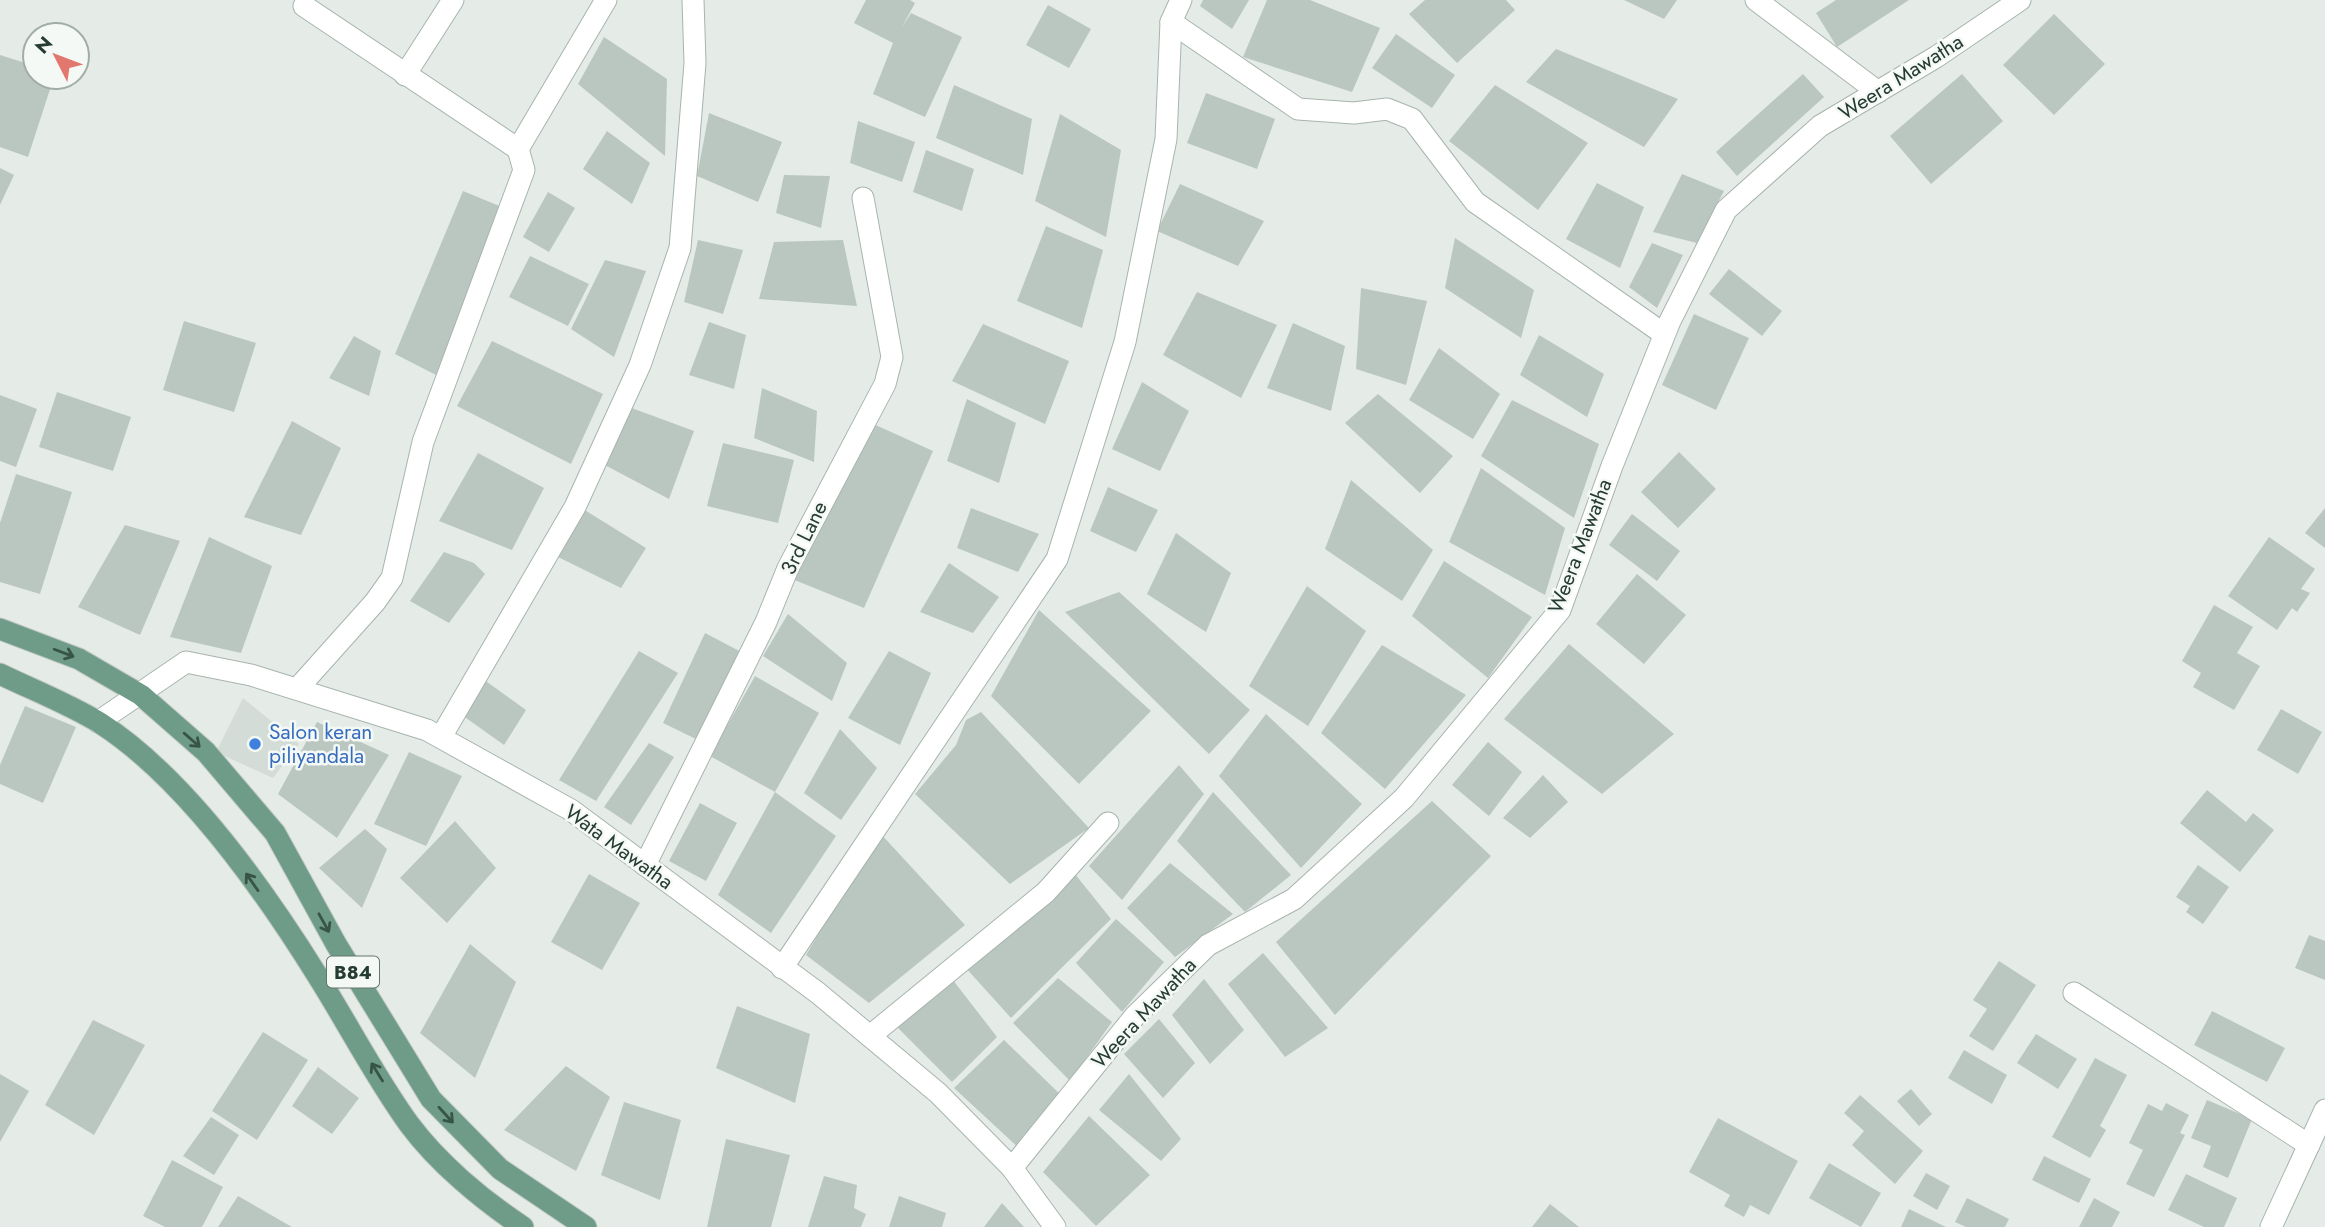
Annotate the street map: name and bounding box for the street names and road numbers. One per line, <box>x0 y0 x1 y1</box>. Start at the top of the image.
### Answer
street label: Weera Mawatha <box>1833 27 1969 127</box>
street label: Weera Mawatha <box>1541 474 1619 618</box>
street label: 3rd Lane <box>773 496 835 580</box>
street label: Wata Mawatha <box>558 797 680 897</box>
street label: Weera Mawatha <box>1085 951 1203 1075</box>
road number: B84 <box>327 956 379 988</box>

